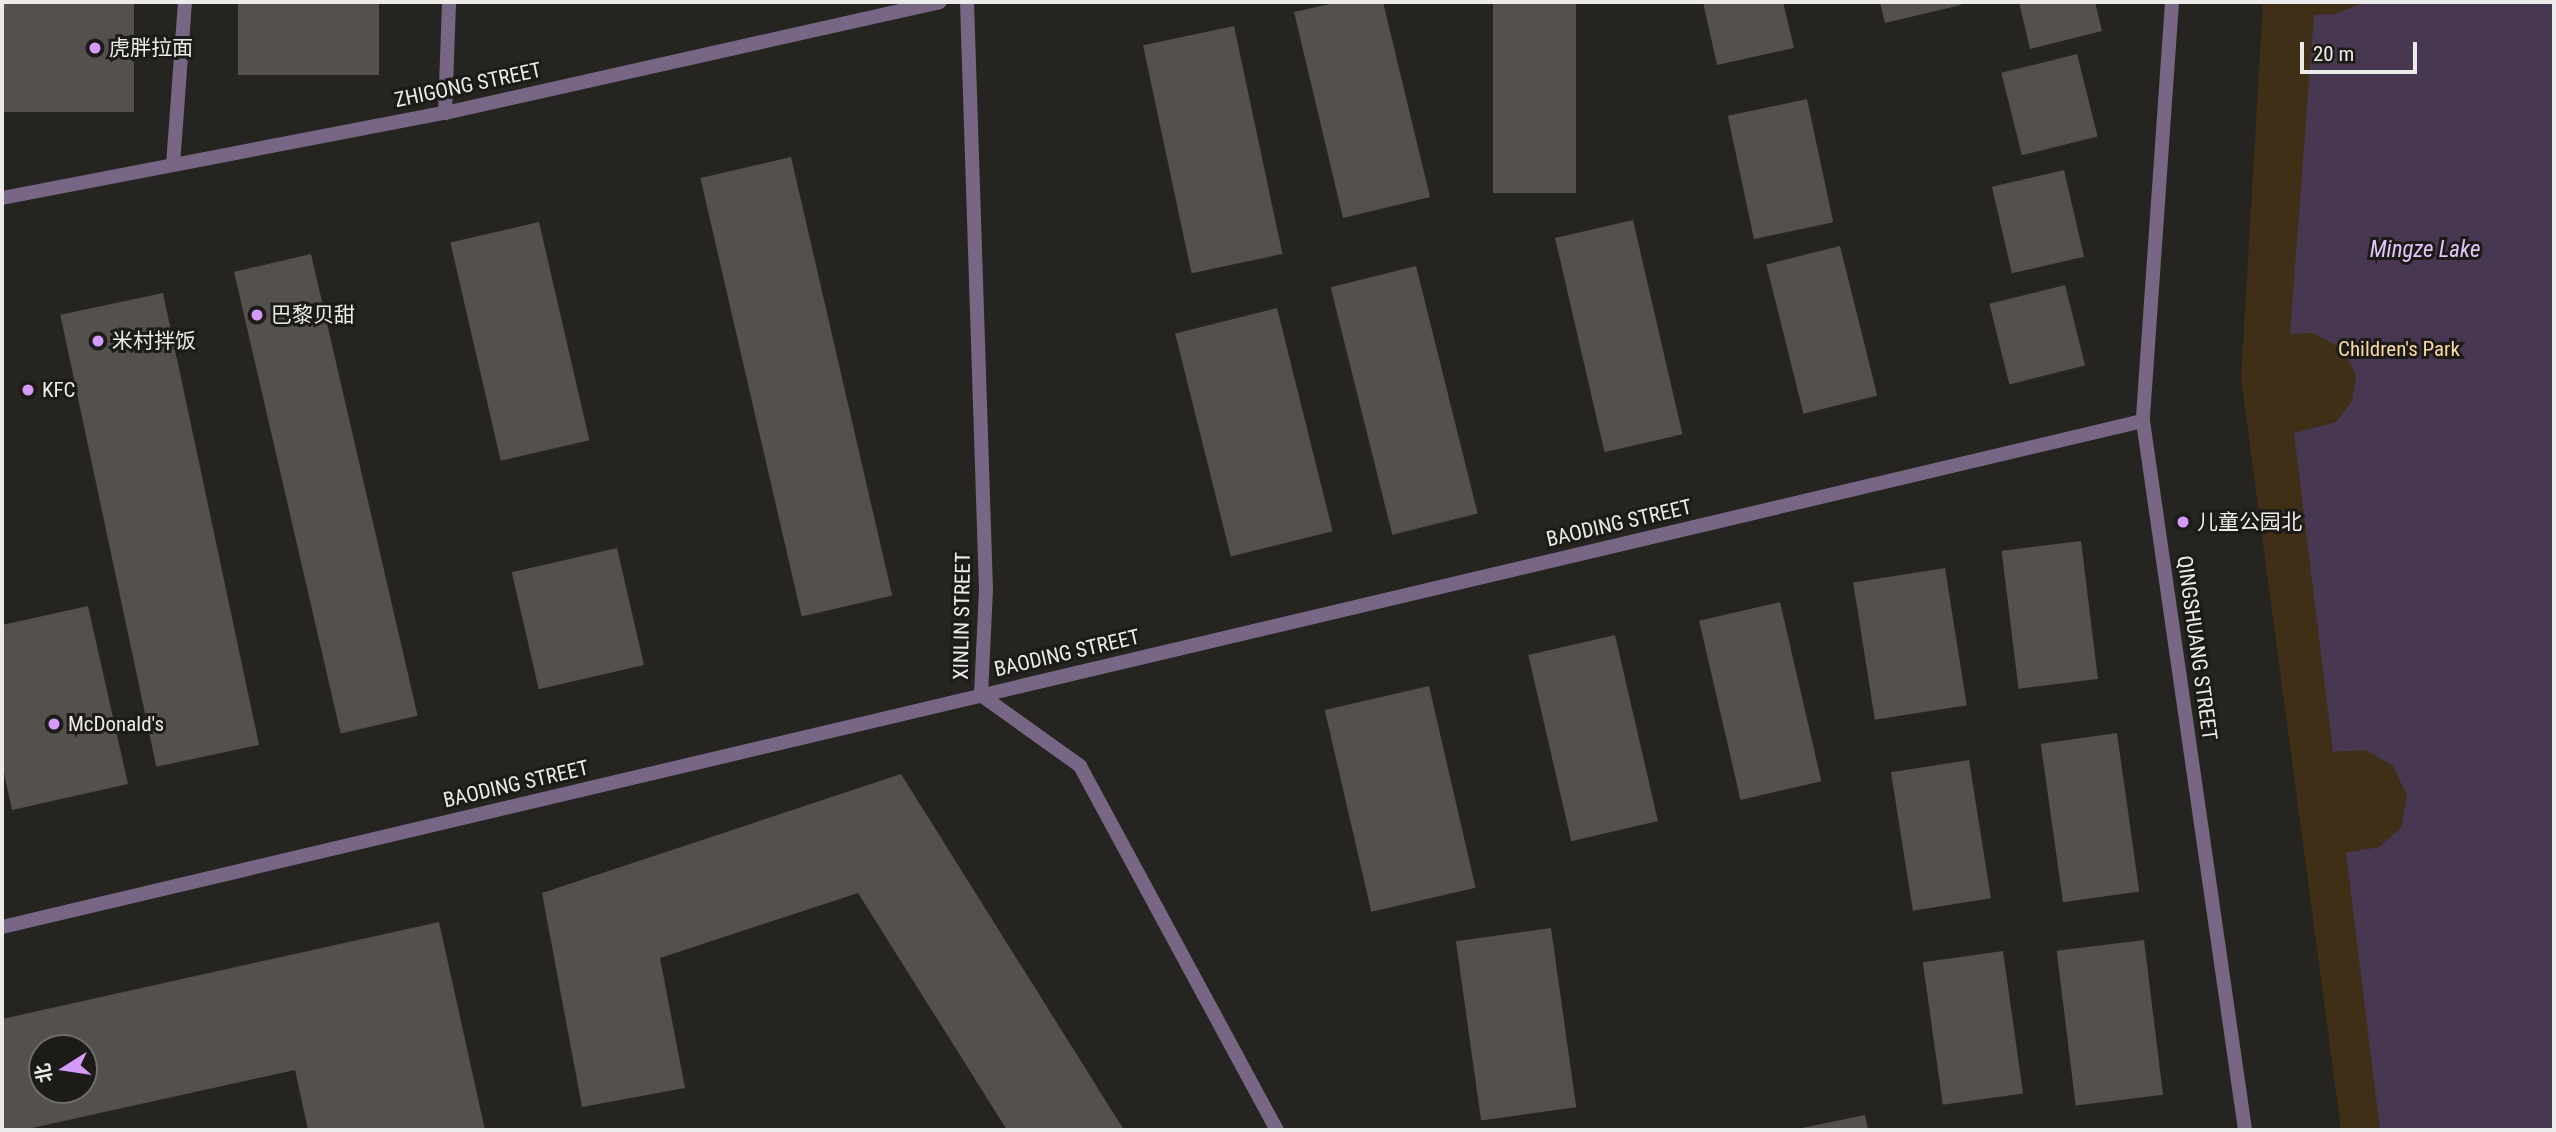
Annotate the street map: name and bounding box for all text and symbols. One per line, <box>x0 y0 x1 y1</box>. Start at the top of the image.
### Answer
scale bar <box>2304 28 2421 72</box>
place label: 虎胖拉面 <box>109 35 193 61</box>
marker: 虎胖拉面 <box>87 40 103 56</box>
text: 20 m <box>2313 42 2354 66</box>
street label: ZHIGONG STREET <box>392 57 544 113</box>
water label: Mingze Lake <box>2370 236 2480 264</box>
place label: 巴黎贝甜 <box>271 302 355 328</box>
marker: 巴黎贝甜 <box>249 307 265 323</box>
place label: 米村拌饭 <box>112 328 196 354</box>
marker: 米村拌饭 <box>90 333 106 349</box>
park label: Children's Park <box>2338 336 2460 362</box>
place label: KFC <box>42 377 75 403</box>
marker: KFC <box>20 382 36 398</box>
street label: BAODING STREET <box>1544 494 1694 552</box>
place label: 儿童公园北 <box>2197 509 2302 535</box>
marker: 儿童公园北 <box>2175 514 2191 530</box>
street label: XINLIN STREET <box>948 552 976 680</box>
street label: QINGSHUANG STREET <box>2172 554 2222 742</box>
street label: BAODING STREET <box>992 624 1142 682</box>
place label: McDonald's <box>68 711 164 737</box>
marker: McDonald's <box>46 716 62 732</box>
street label: BAODING STREET <box>441 755 591 813</box>
north arrow <box>28 1034 98 1104</box>
text: 北 <box>31 1061 57 1085</box>

